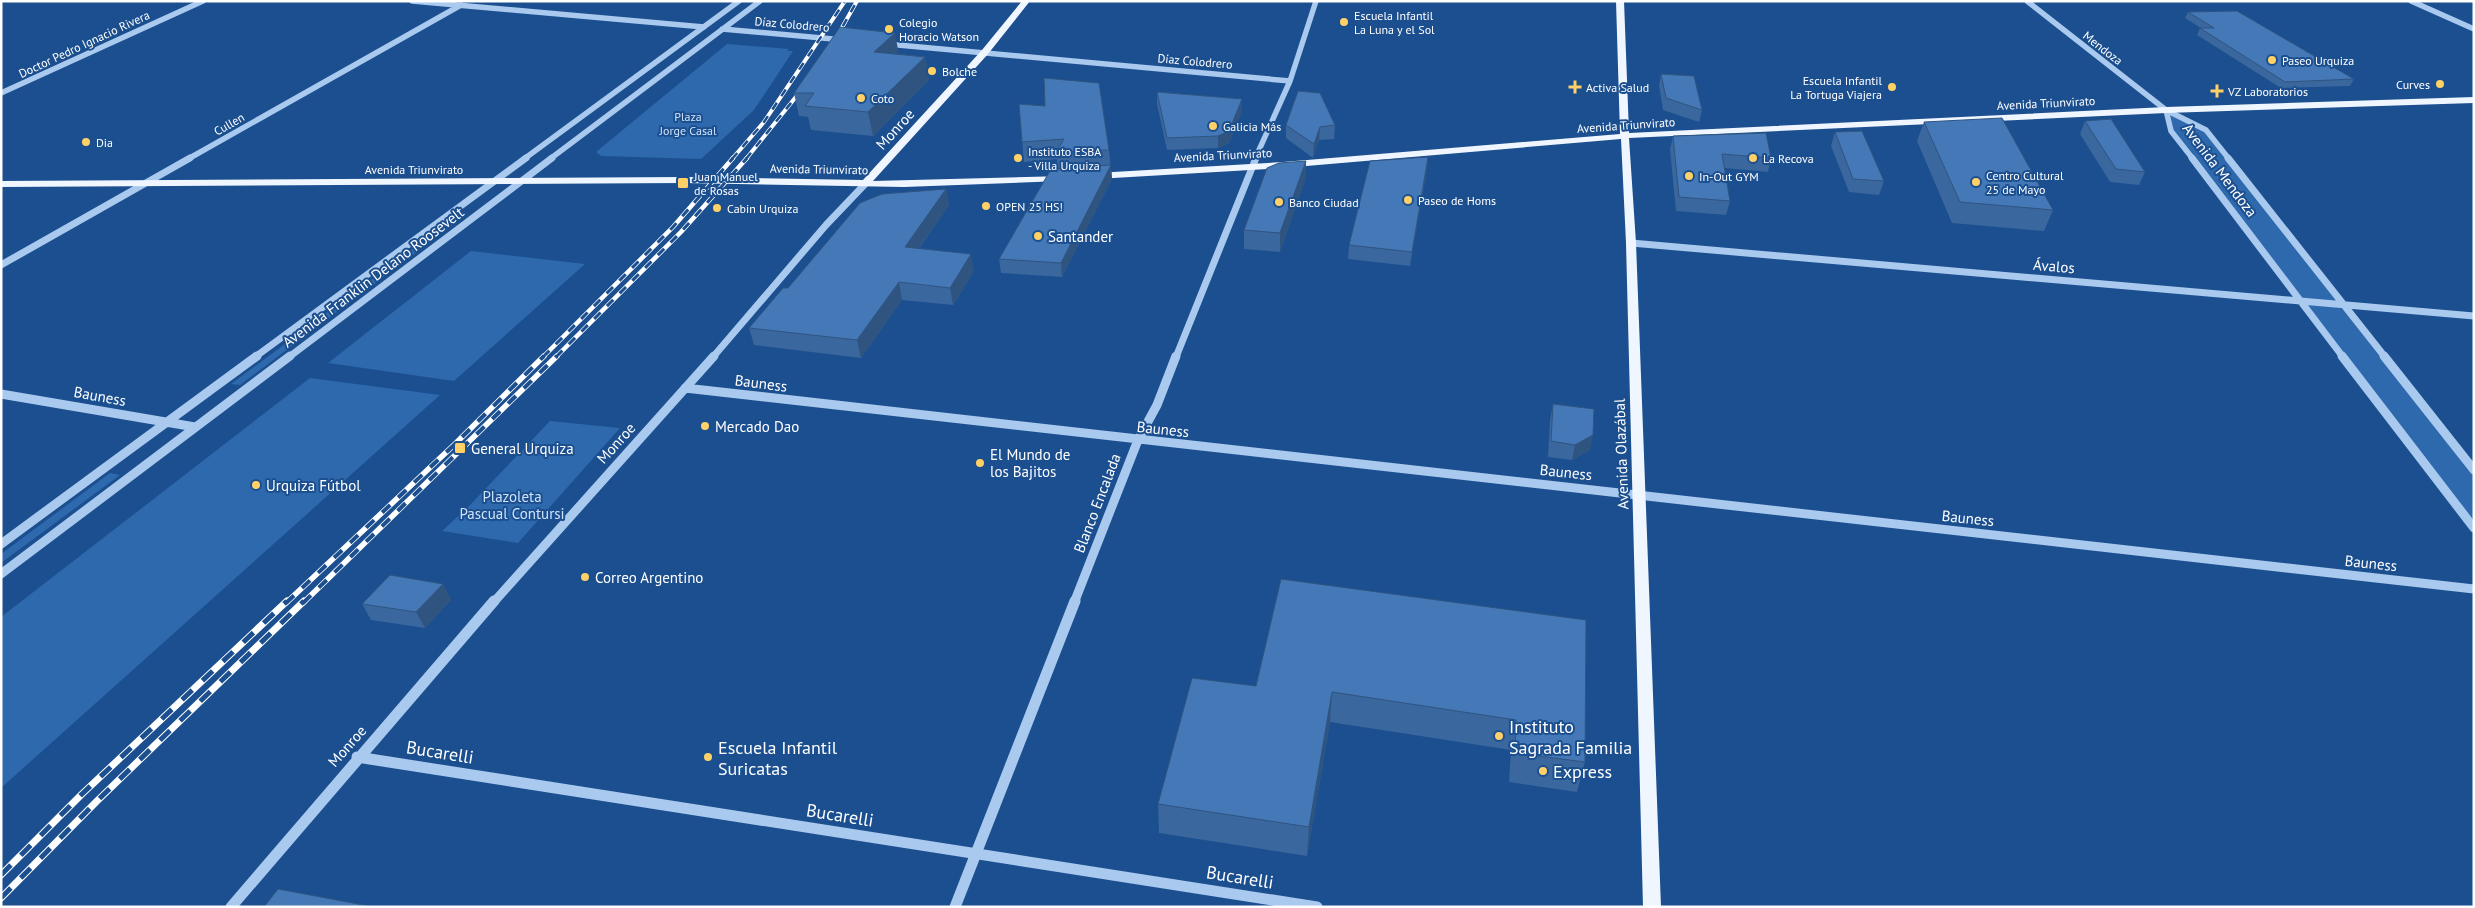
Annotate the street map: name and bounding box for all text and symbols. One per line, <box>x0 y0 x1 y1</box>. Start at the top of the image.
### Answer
street label: Doctor Pedro Ignacio Rivera <box>16 7 152 81</box>
place label: Escuela Infantil La Luna y el Sol <box>1354 8 1435 37</box>
street label: Díaz Colodrero <box>754 13 830 35</box>
place label: Colegio Horacio Watson <box>899 15 979 44</box>
marker: Escuela Infantil La Luna y el Sol <box>1338 16 1350 28</box>
marker: Colegio Horacio Watson <box>883 23 895 35</box>
street label: Mendoza <box>2080 28 2126 68</box>
street label: Díaz Colodrero <box>1157 50 1233 72</box>
place label: Paseo Urquiza <box>2282 53 2354 68</box>
marker: Paseo Urquiza <box>2266 54 2278 66</box>
place label: Bolche <box>942 64 977 79</box>
marker: Bolche <box>926 65 938 77</box>
place label: Escuela Infantil La Tortuga Viajera <box>1790 73 1882 102</box>
place label: Curves <box>2396 77 2430 92</box>
marker: Curves <box>2434 78 2446 90</box>
marker: Activa Salud <box>1568 80 1582 94</box>
place label: Activa Salud <box>1586 80 1649 95</box>
marker: Escuela Infantil La Tortuga Viajera <box>1886 81 1898 93</box>
marker: VZ Laboratorios <box>2210 84 2224 98</box>
place label: VZ Laboratorios <box>2227 84 2308 99</box>
place label: Coto <box>871 91 894 106</box>
marker: Coto <box>855 92 867 104</box>
street label: Avenida Triunvirato <box>1996 93 2096 113</box>
street label: Monroe <box>872 104 918 154</box>
street label: Cullen <box>211 109 247 139</box>
park label: Plaza Jorge Casal <box>659 109 717 138</box>
street label: Avenida Triunvirato <box>1576 114 1676 136</box>
place label: Galicia Más <box>1223 119 1281 134</box>
street label: Avenida Mendoza <box>2179 119 2261 221</box>
marker: Galicia Más <box>1207 120 1219 132</box>
place label: Dia <box>96 135 113 150</box>
marker: Dia <box>80 136 92 148</box>
place label: Instituto ESBA - Villa Urquiza <box>1028 144 1101 173</box>
street label: Avenida Triunvirato <box>1173 145 1273 165</box>
place label: La Recova <box>1763 151 1814 166</box>
marker: Instituto ESBA - Villa Urquiza <box>1012 152 1024 164</box>
marker: La Recova <box>1747 152 1759 164</box>
street label: Avenida Triunvirato <box>770 161 868 177</box>
street label: Avenida Triunvirato <box>365 162 463 177</box>
place label: Centro Cultural 25 de Mayo <box>1986 168 2064 197</box>
place label: Juan Manuel de Rosas <box>693 169 758 198</box>
place label: In-Out GYM <box>1699 169 1759 184</box>
marker: In-Out GYM <box>1683 170 1695 182</box>
marker: Juan Manuel de Rosas <box>676 176 690 190</box>
marker: Centro Cultural 25 de Mayo <box>1970 176 1982 188</box>
place label: Paseo de Homs <box>1418 193 1496 208</box>
marker: Paseo de Homs <box>1402 194 1414 206</box>
place label: Banco Ciudad <box>1289 195 1359 210</box>
marker: Banco Ciudad <box>1273 196 1285 208</box>
place label: OPEN 25 HS! <box>996 199 1063 214</box>
marker: OPEN 25 HS! <box>980 200 992 212</box>
place label: Cabin Urquiza <box>727 201 798 216</box>
street label: Avenida Franklin Delano Roosevelt <box>278 202 468 352</box>
marker: Cabin Urquiza <box>711 202 723 214</box>
place label: Santander <box>1048 227 1113 246</box>
marker: Santander <box>1032 230 1044 242</box>
street label: Ávalos <box>2032 255 2076 277</box>
street label: Bauness <box>734 370 788 396</box>
street label: Bauness <box>72 382 128 410</box>
street label: Avenida Olazábal <box>1610 398 1632 510</box>
place label: Mercado Dao <box>715 417 799 436</box>
street label: Bauness <box>1136 417 1190 441</box>
street label: Monroe <box>593 418 639 468</box>
marker: Mercado Dao <box>699 420 711 432</box>
place label: General Urquiza <box>471 439 574 458</box>
marker: General Urquiza <box>453 441 467 455</box>
place label: El Mundo de los Bajitos <box>990 445 1070 481</box>
street label: Blanco Encalada <box>1069 451 1125 555</box>
marker: El Mundo de los Bajitos <box>974 457 986 469</box>
street label: Bauness <box>1539 460 1593 484</box>
place label: Urquiza Fútbol <box>266 476 361 495</box>
marker: Urquiza Fútbol <box>250 479 262 491</box>
park label: Plazoleta Pascual Contursi <box>459 487 565 523</box>
street label: Bauness <box>1941 506 1995 530</box>
street label: Bauness <box>2344 551 2398 575</box>
place label: Correo Argentino <box>595 568 703 587</box>
marker: Correo Argentino <box>579 571 591 583</box>
place label: Instituto Sagrada Familia <box>1509 715 1632 759</box>
street label: Monroe <box>324 721 370 771</box>
marker: Instituto Sagrada Familia <box>1493 730 1505 742</box>
street label: Bucarelli <box>405 735 475 769</box>
place label: Escuela Infantil Suricatas <box>718 736 838 780</box>
marker: Escuela Infantil Suricatas <box>702 751 714 763</box>
place label: Express <box>1553 760 1612 783</box>
marker: Express <box>1537 765 1549 777</box>
street label: Bucarelli <box>805 798 875 832</box>
street label: Bucarelli <box>1205 860 1275 894</box>

